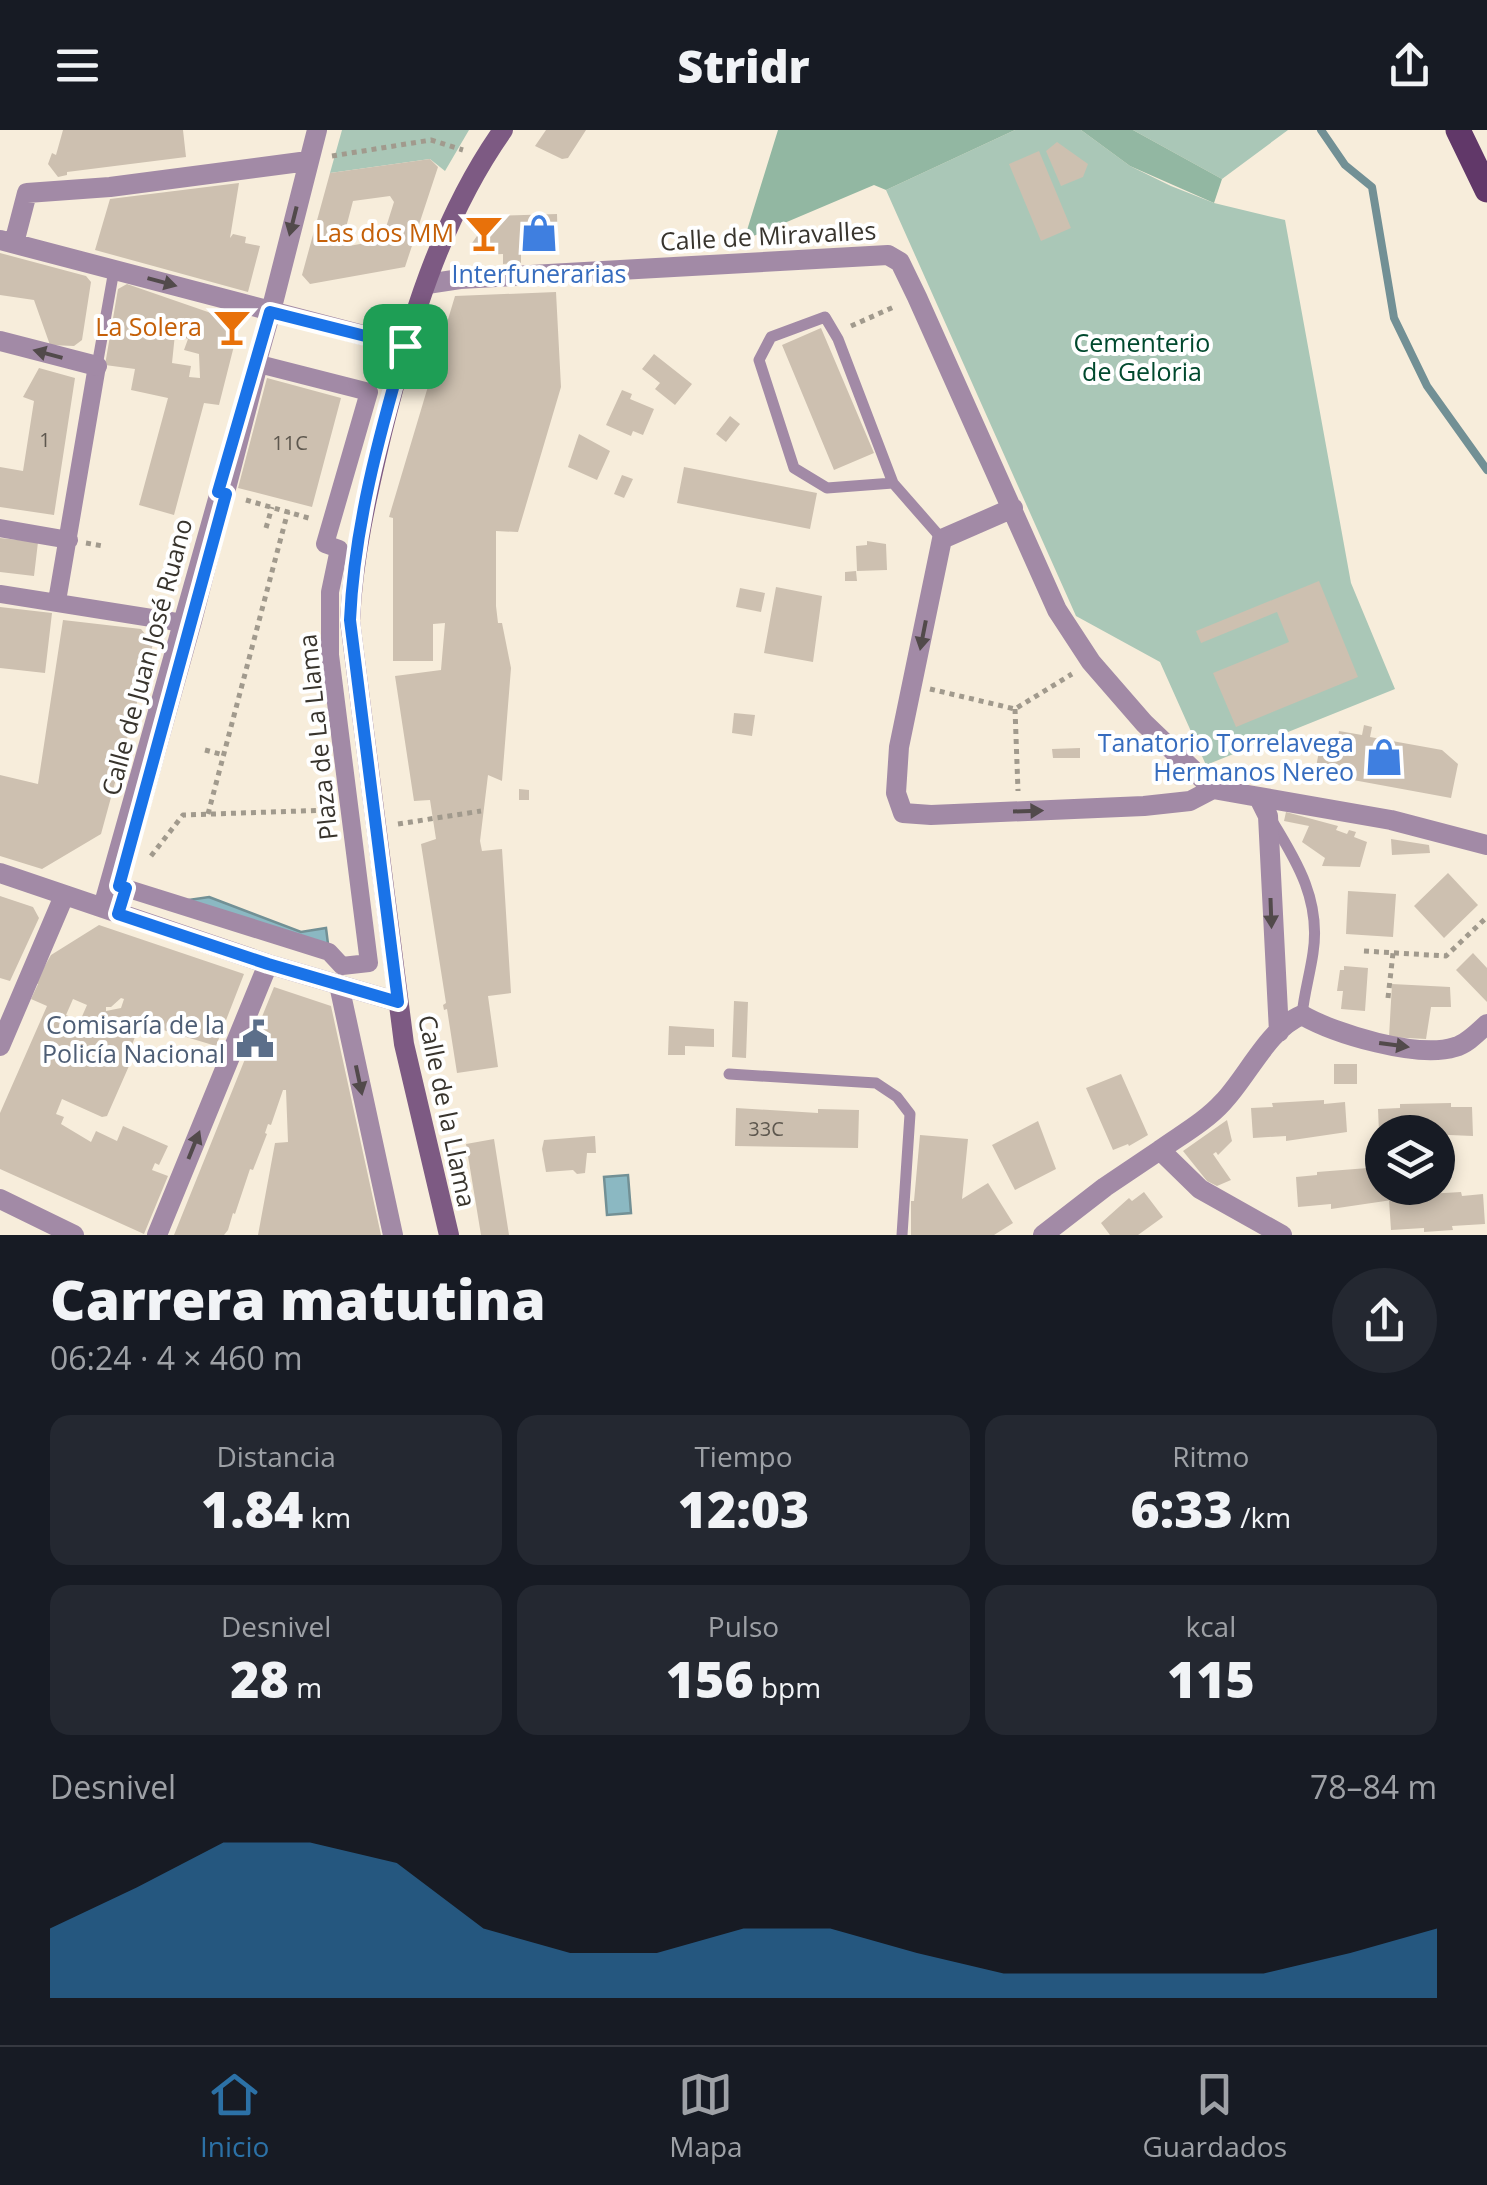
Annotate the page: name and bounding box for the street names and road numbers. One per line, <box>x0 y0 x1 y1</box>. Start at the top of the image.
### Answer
street label: Calle de Miravalles <box>659 212 877 258</box>
street label: Calle de Juan José Ruano <box>93 514 199 799</box>
street label: Plaza de La Llama <box>289 632 345 842</box>
street label: Calle de la Llama <box>411 1012 485 1210</box>

